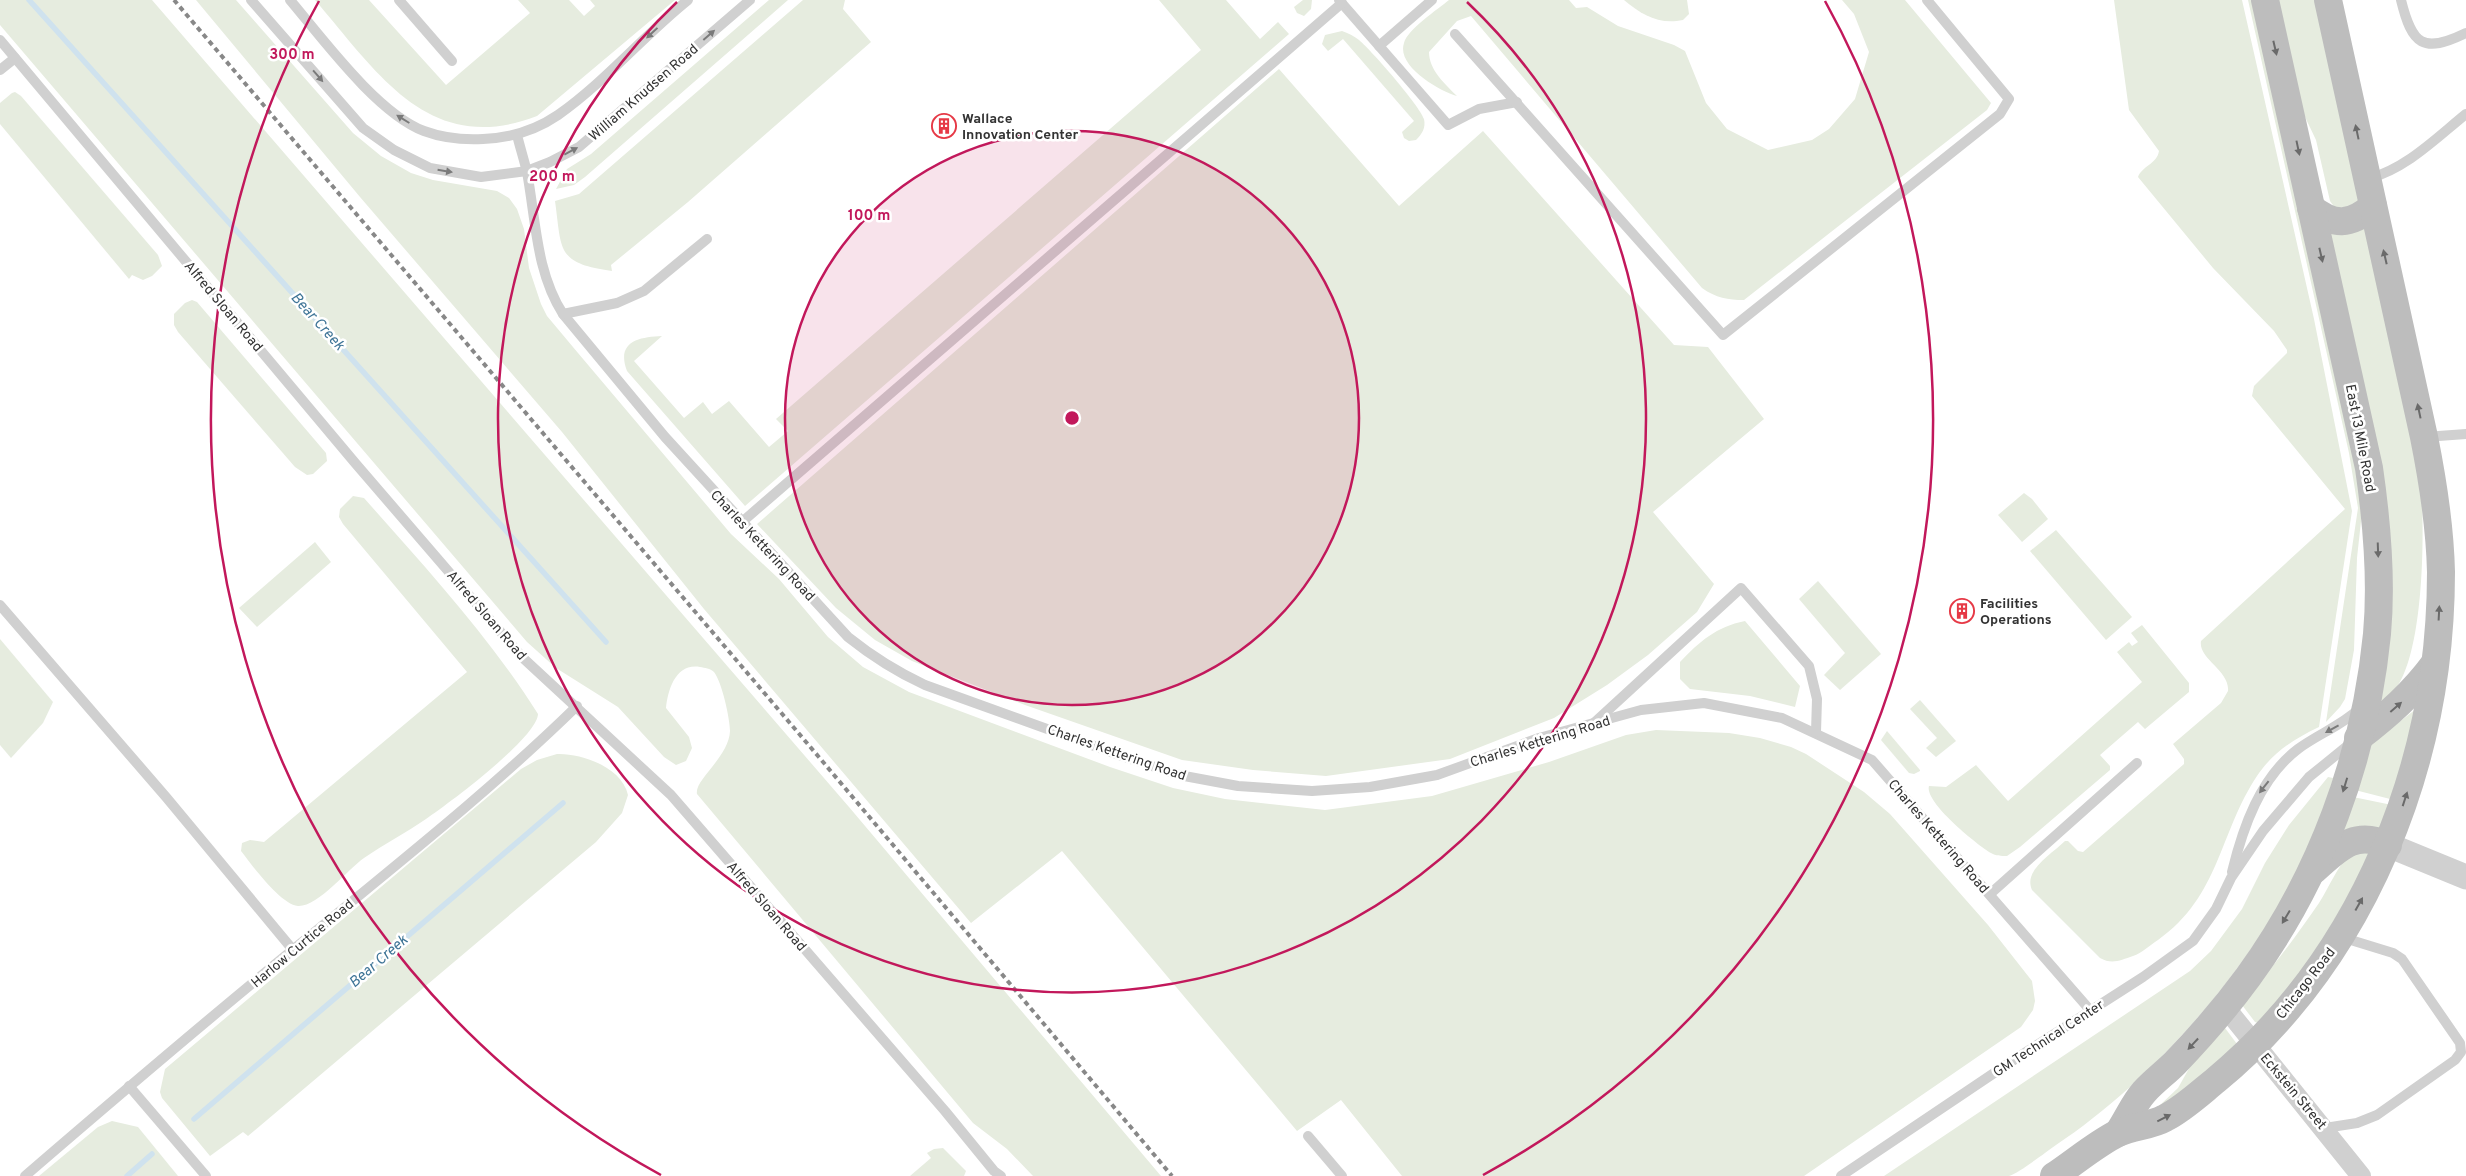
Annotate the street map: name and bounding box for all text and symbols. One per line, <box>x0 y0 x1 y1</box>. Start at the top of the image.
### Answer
one-way arrow <box>646 27 658 39</box>
one-way arrow <box>702 30 715 41</box>
one-way arrow <box>2271 40 2279 55</box>
street label: William Knudsen Road <box>586 41 702 145</box>
text: 300 m <box>269 46 315 65</box>
one-way arrow <box>312 70 323 82</box>
place label: Wallace Innovation Center <box>962 111 1079 144</box>
building icon: Wallace Innovation Center <box>931 113 957 139</box>
one-way arrow <box>396 114 409 123</box>
one-way arrow <box>2353 124 2361 140</box>
one-way arrow <box>2294 141 2302 156</box>
one-way arrow <box>564 147 578 155</box>
one-way arrow <box>437 167 453 175</box>
text: 200 m <box>529 168 575 187</box>
text: 100 m <box>848 207 890 226</box>
one-way arrow <box>2317 248 2325 263</box>
one-way arrow <box>2380 249 2388 265</box>
street label: Alfred Sloan Road <box>180 258 266 356</box>
water label: Bear Creek <box>286 289 348 355</box>
street label: East 13 Mile Road <box>2341 383 2378 494</box>
one-way arrow <box>2415 403 2423 418</box>
centre of rings <box>1063 409 1081 427</box>
street label: Charles Kettering Road <box>706 487 818 605</box>
one-way arrow <box>2374 543 2382 559</box>
street label: Alfred Sloan Road <box>442 568 529 664</box>
place label: Facilities Operations <box>1980 596 2052 629</box>
building icon: Facilities Operations <box>1949 598 1975 624</box>
one-way arrow <box>2436 604 2444 620</box>
one-way arrow <box>2390 701 2402 713</box>
street label: Charles Kettering Road <box>1468 713 1613 772</box>
street label: Charles Kettering Road <box>1045 722 1188 785</box>
one-way arrow <box>2326 724 2339 733</box>
street label: Charles Kettering Road <box>1884 776 1992 898</box>
one-way arrow <box>2341 777 2349 792</box>
one-way arrow <box>2259 780 2270 793</box>
one-way arrow <box>2401 791 2409 806</box>
street label: Alfred Sloan Road <box>722 859 809 955</box>
street label: Harlow Curtice Road <box>248 896 358 992</box>
one-way arrow <box>2355 897 2363 912</box>
one-way arrow <box>2282 911 2291 924</box>
water label: Bear Creek <box>346 931 413 993</box>
street label: Chicago Road <box>2273 945 2339 1023</box>
street label: GM Technical Center <box>1990 997 2108 1081</box>
one-way arrow <box>2187 1038 2199 1050</box>
street label: Eckstein Street <box>2256 1050 2330 1134</box>
one-way arrow <box>2157 1113 2172 1122</box>

